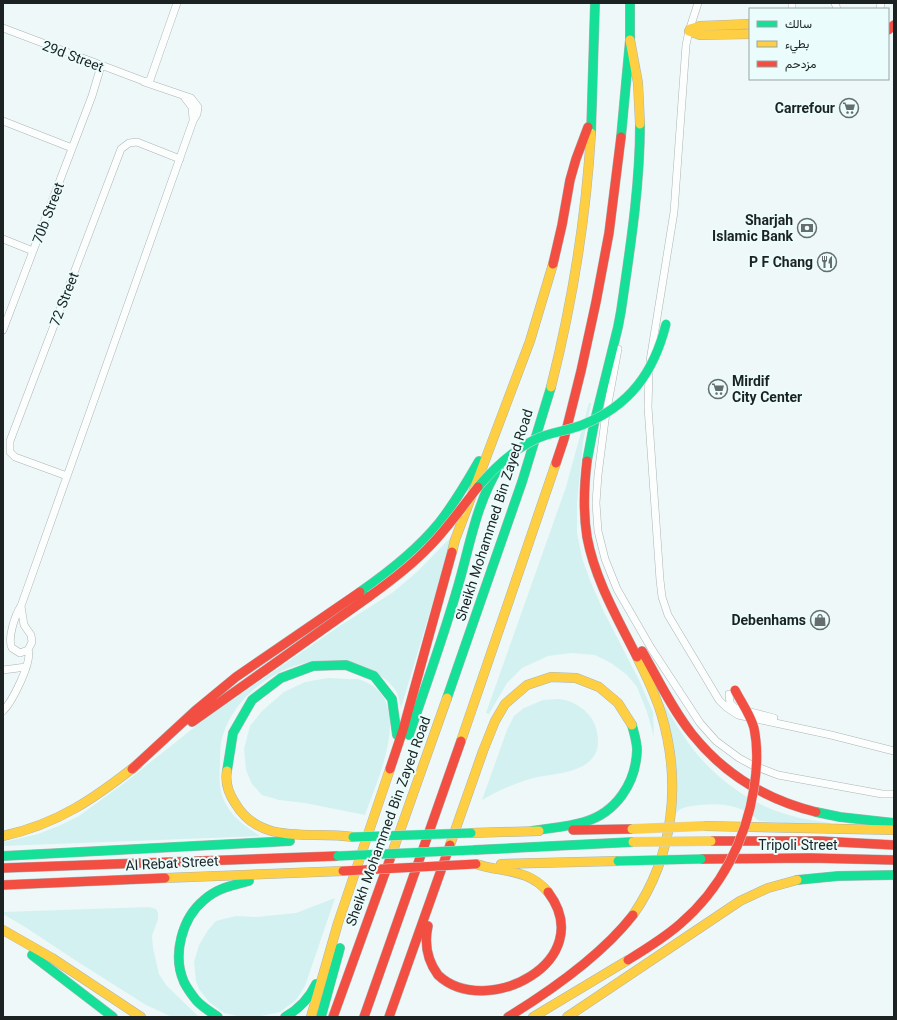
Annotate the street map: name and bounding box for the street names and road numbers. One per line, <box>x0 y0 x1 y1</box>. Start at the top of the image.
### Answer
street label: 29d Street <box>38 36 107 80</box>
street label: 70b Street <box>28 179 72 248</box>
street label: 72 Street <box>45 269 86 330</box>
street label: Sheikh Mohammed Bin Zayed Road <box>451 407 541 625</box>
street label: Sheikh Mohammed Bin Zayed Road <box>342 714 438 930</box>
street label: Tripoli Street <box>758 836 838 858</box>
street label: Al Rebat Street <box>125 852 220 878</box>

